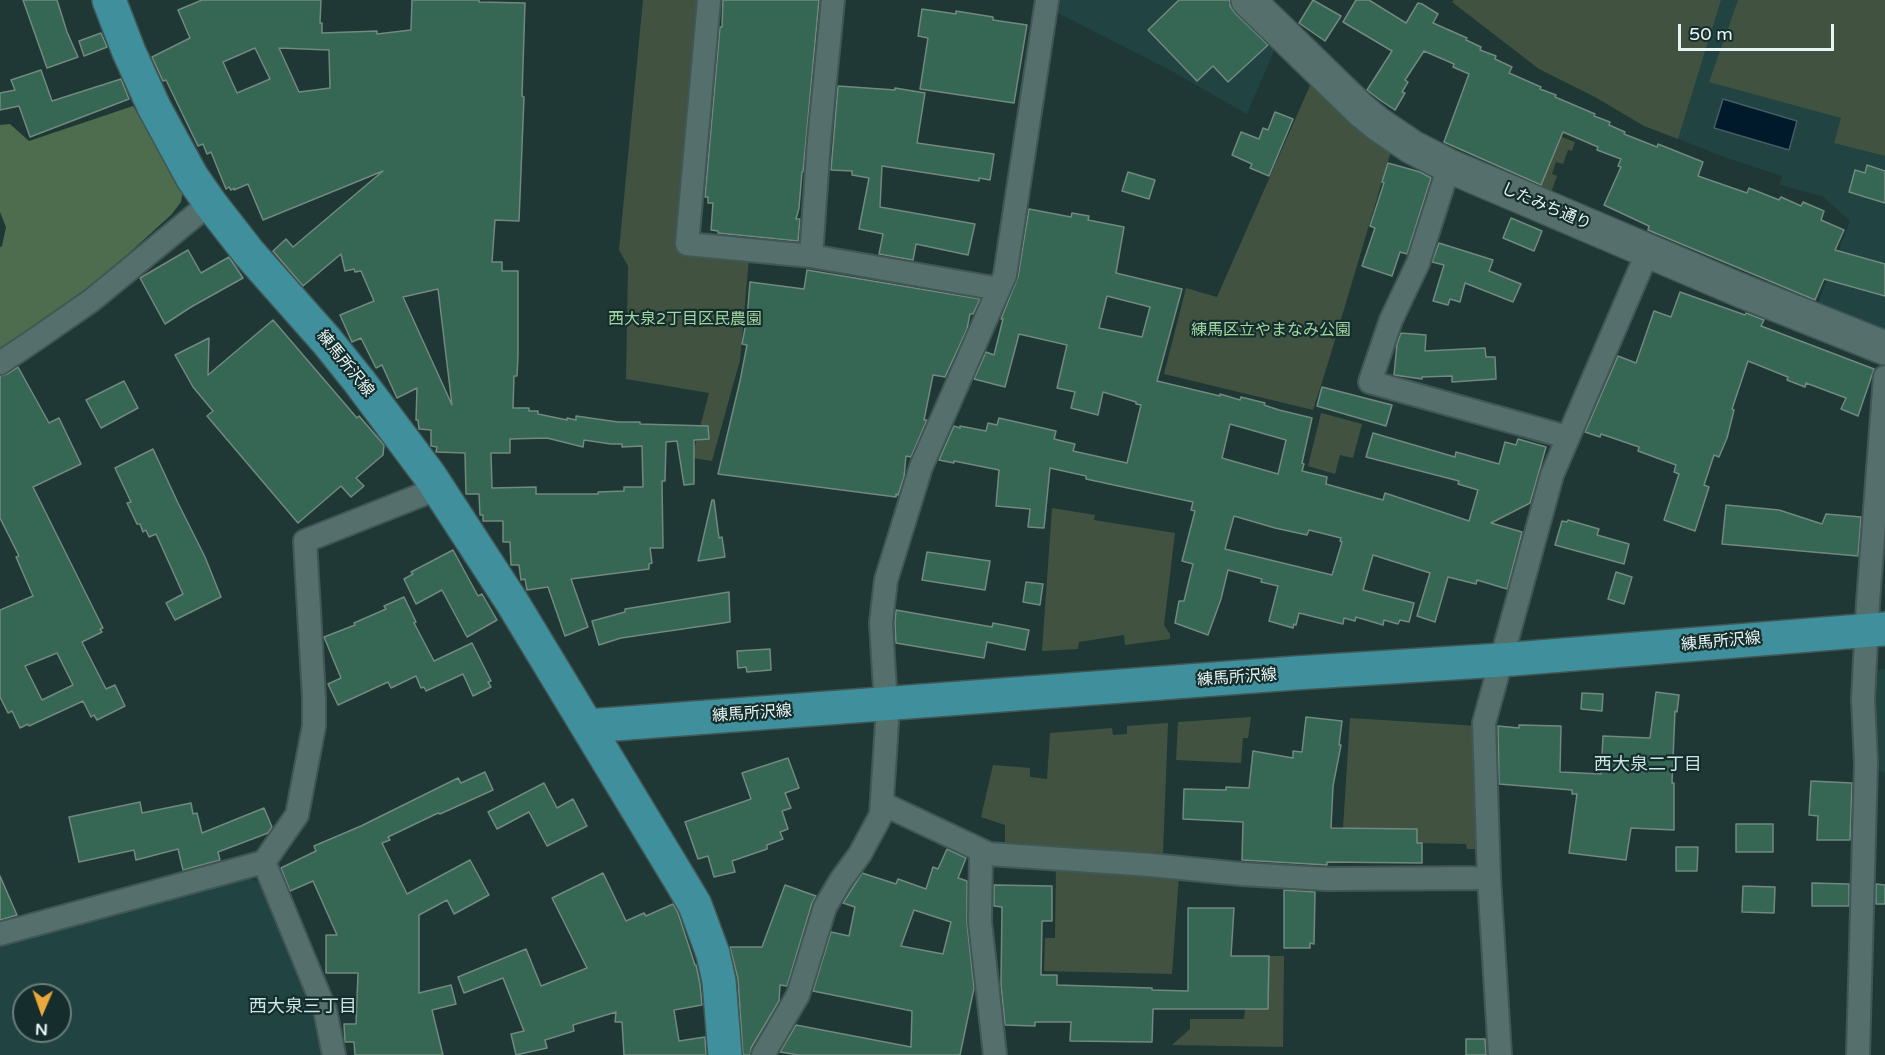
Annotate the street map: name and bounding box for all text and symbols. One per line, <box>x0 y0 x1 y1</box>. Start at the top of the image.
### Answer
scale bar <box>1681 12 1837 50</box>
text: 50 m <box>1689 23 1733 45</box>
street label: したみち通り <box>1498 179 1594 235</box>
park label: 西大泉2丁目区民農園 <box>608 310 762 330</box>
park label: 練馬区立やまなみ公園 <box>1191 321 1351 341</box>
street label: 練馬所沢線 <box>312 327 378 401</box>
street label: 練馬所沢線 <box>1680 629 1762 655</box>
street label: 練馬所沢線 <box>1196 666 1278 690</box>
street label: 練馬所沢線 <box>711 702 793 726</box>
district label: 西大泉二丁目 <box>1594 754 1702 776</box>
north arrow <box>12 983 72 1043</box>
district label: 西大泉三丁目 <box>249 996 357 1018</box>
text: N <box>35 1019 48 1039</box>

